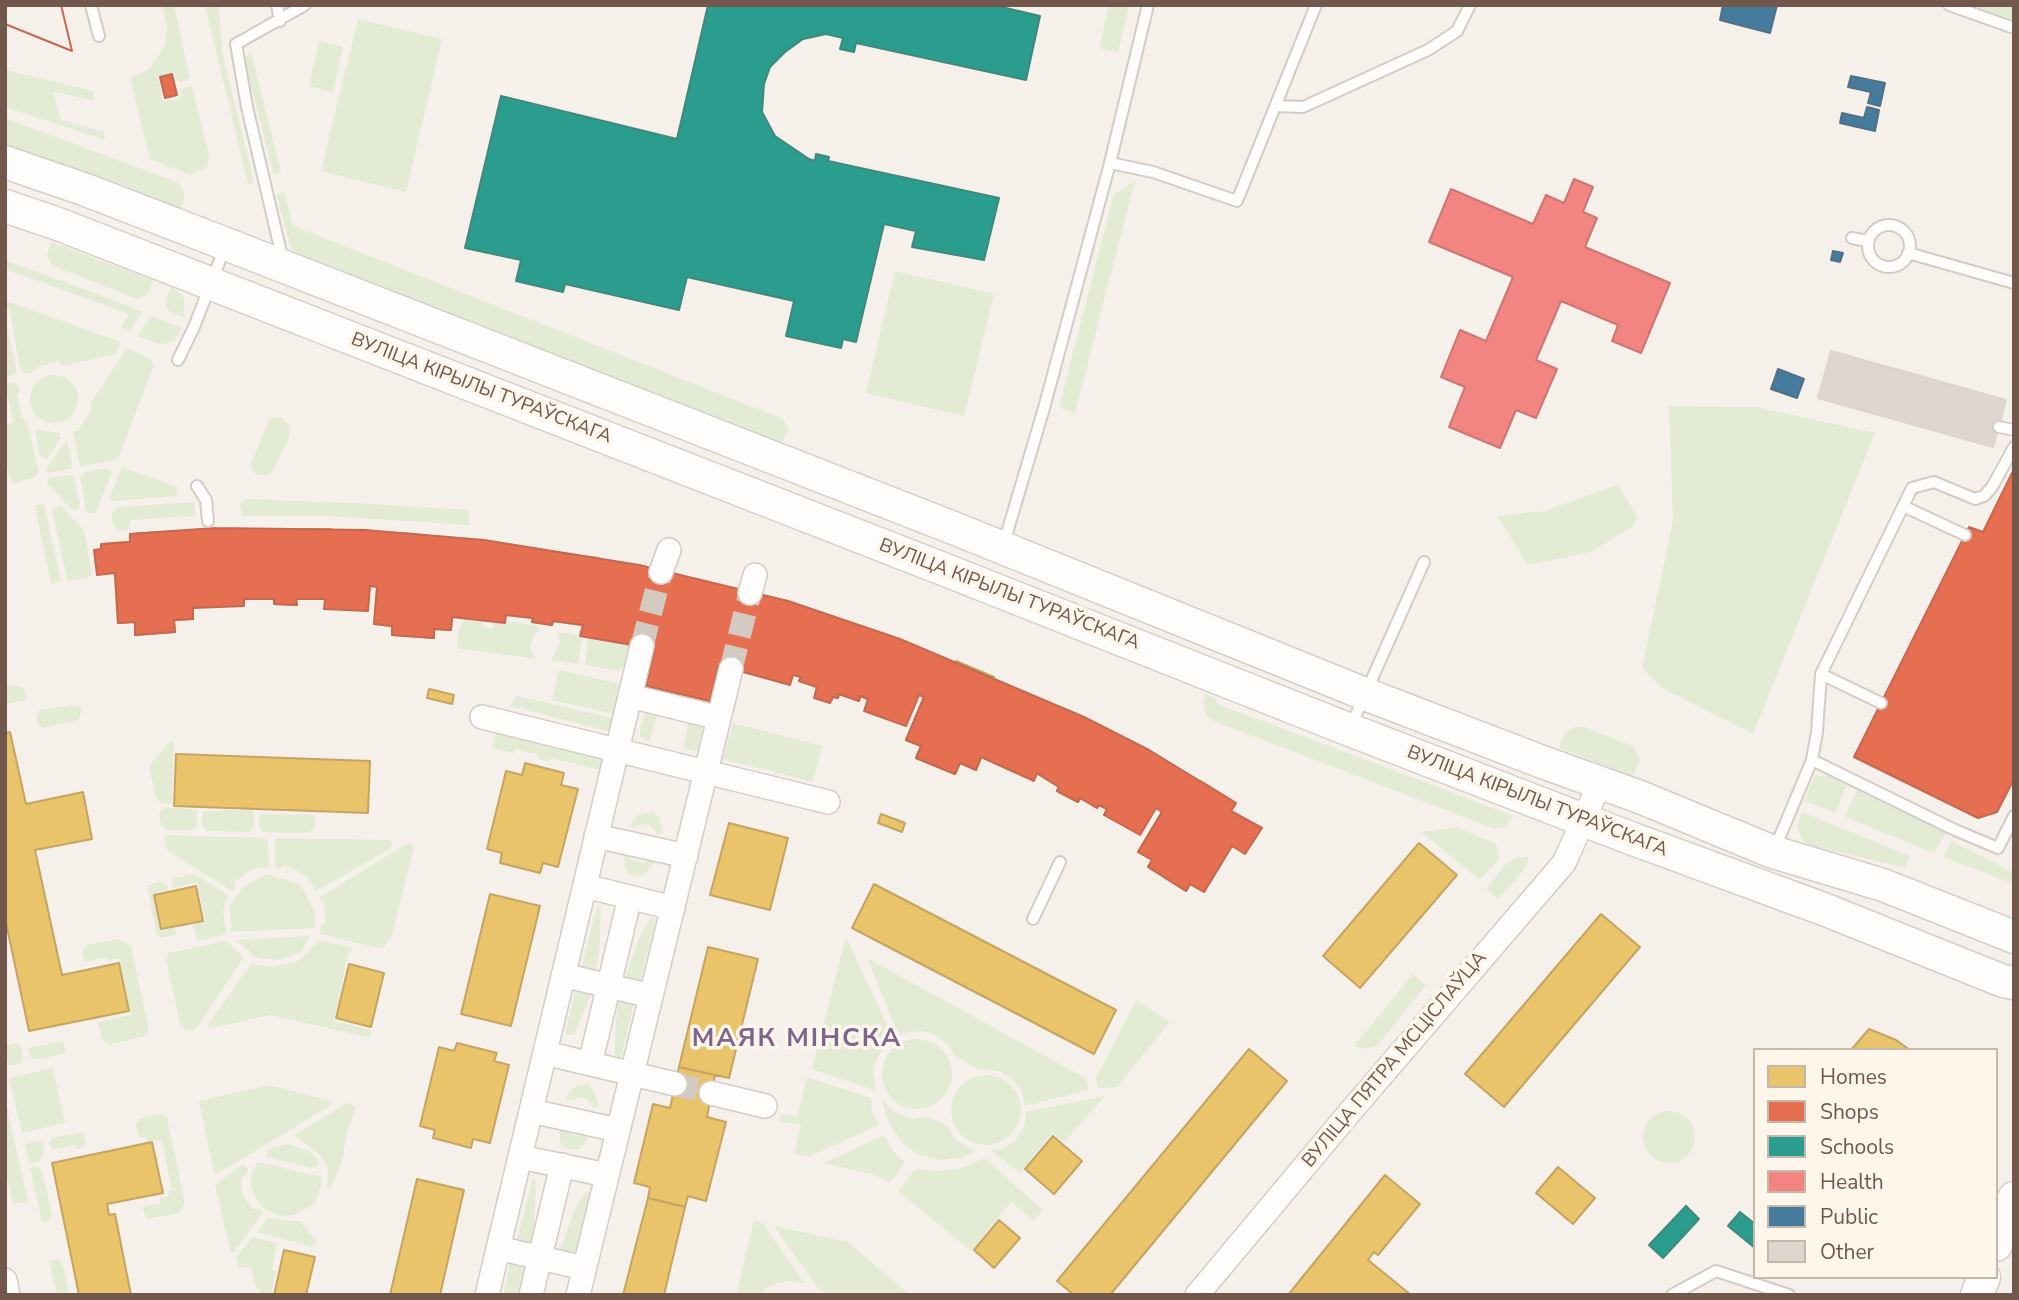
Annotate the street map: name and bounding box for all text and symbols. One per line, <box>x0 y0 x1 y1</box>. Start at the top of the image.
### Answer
street label: ВУЛІЦА КІРЫЛЫ ТУРАЎСКАГА <box>347 329 615 449</box>
street label: ВУЛІЦА КІРЫЛЫ ТУРАЎСКАГА <box>875 535 1143 655</box>
street label: ВУЛІЦА КІРЫЛЫ ТУРАЎСКАГА <box>1403 742 1671 862</box>
street label: ВУЛІЦА ПЯТРА МСЦІСЛАЎЦА <box>1298 947 1492 1173</box>
district label: МАЯК МІНСКА <box>693 1024 901 1056</box>
legend <box>1753 1048 1998 1279</box>
text: Homes <box>1820 1063 1887 1091</box>
text: Shops <box>1820 1098 1879 1126</box>
text: Schools <box>1820 1133 1894 1161</box>
text: Health <box>1820 1168 1884 1196</box>
text: Public <box>1820 1203 1878 1231</box>
text: Other <box>1820 1238 1874 1266</box>

